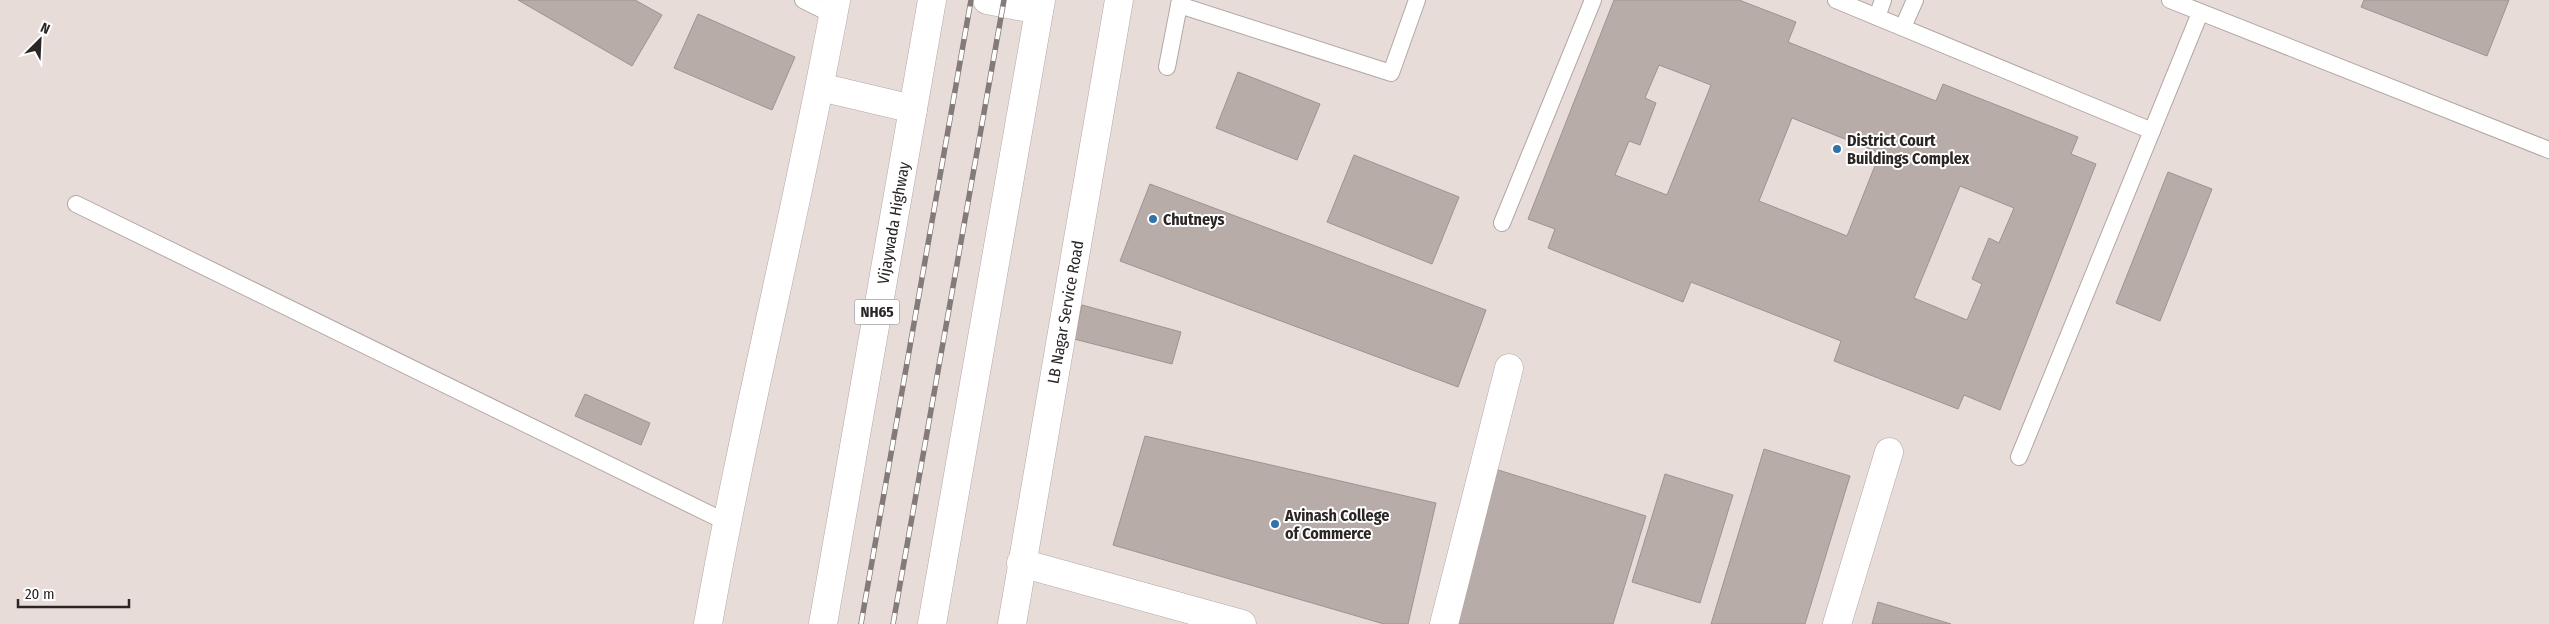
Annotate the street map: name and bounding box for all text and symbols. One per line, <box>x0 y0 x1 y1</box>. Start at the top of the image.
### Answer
north arrow <box>15 15 65 65</box>
text: N <box>38 19 52 38</box>
place label: District Court Buildings Complex <box>1847 131 1970 168</box>
marker: District Court Buildings Complex <box>1831 143 1843 155</box>
street label: Vijaywada Highway <box>873 160 914 286</box>
place label: Chutneys <box>1163 210 1224 229</box>
marker: Chutneys <box>1147 213 1159 225</box>
street label: LB Nagar Service Road <box>1044 239 1087 385</box>
road number: NH65 <box>854 300 900 324</box>
place label: Avinash College of Commerce <box>1284 506 1389 543</box>
marker: Avinash College of Commerce <box>1269 518 1281 530</box>
scale bar <box>18 576 129 608</box>
text: 20 m <box>25 585 55 603</box>

